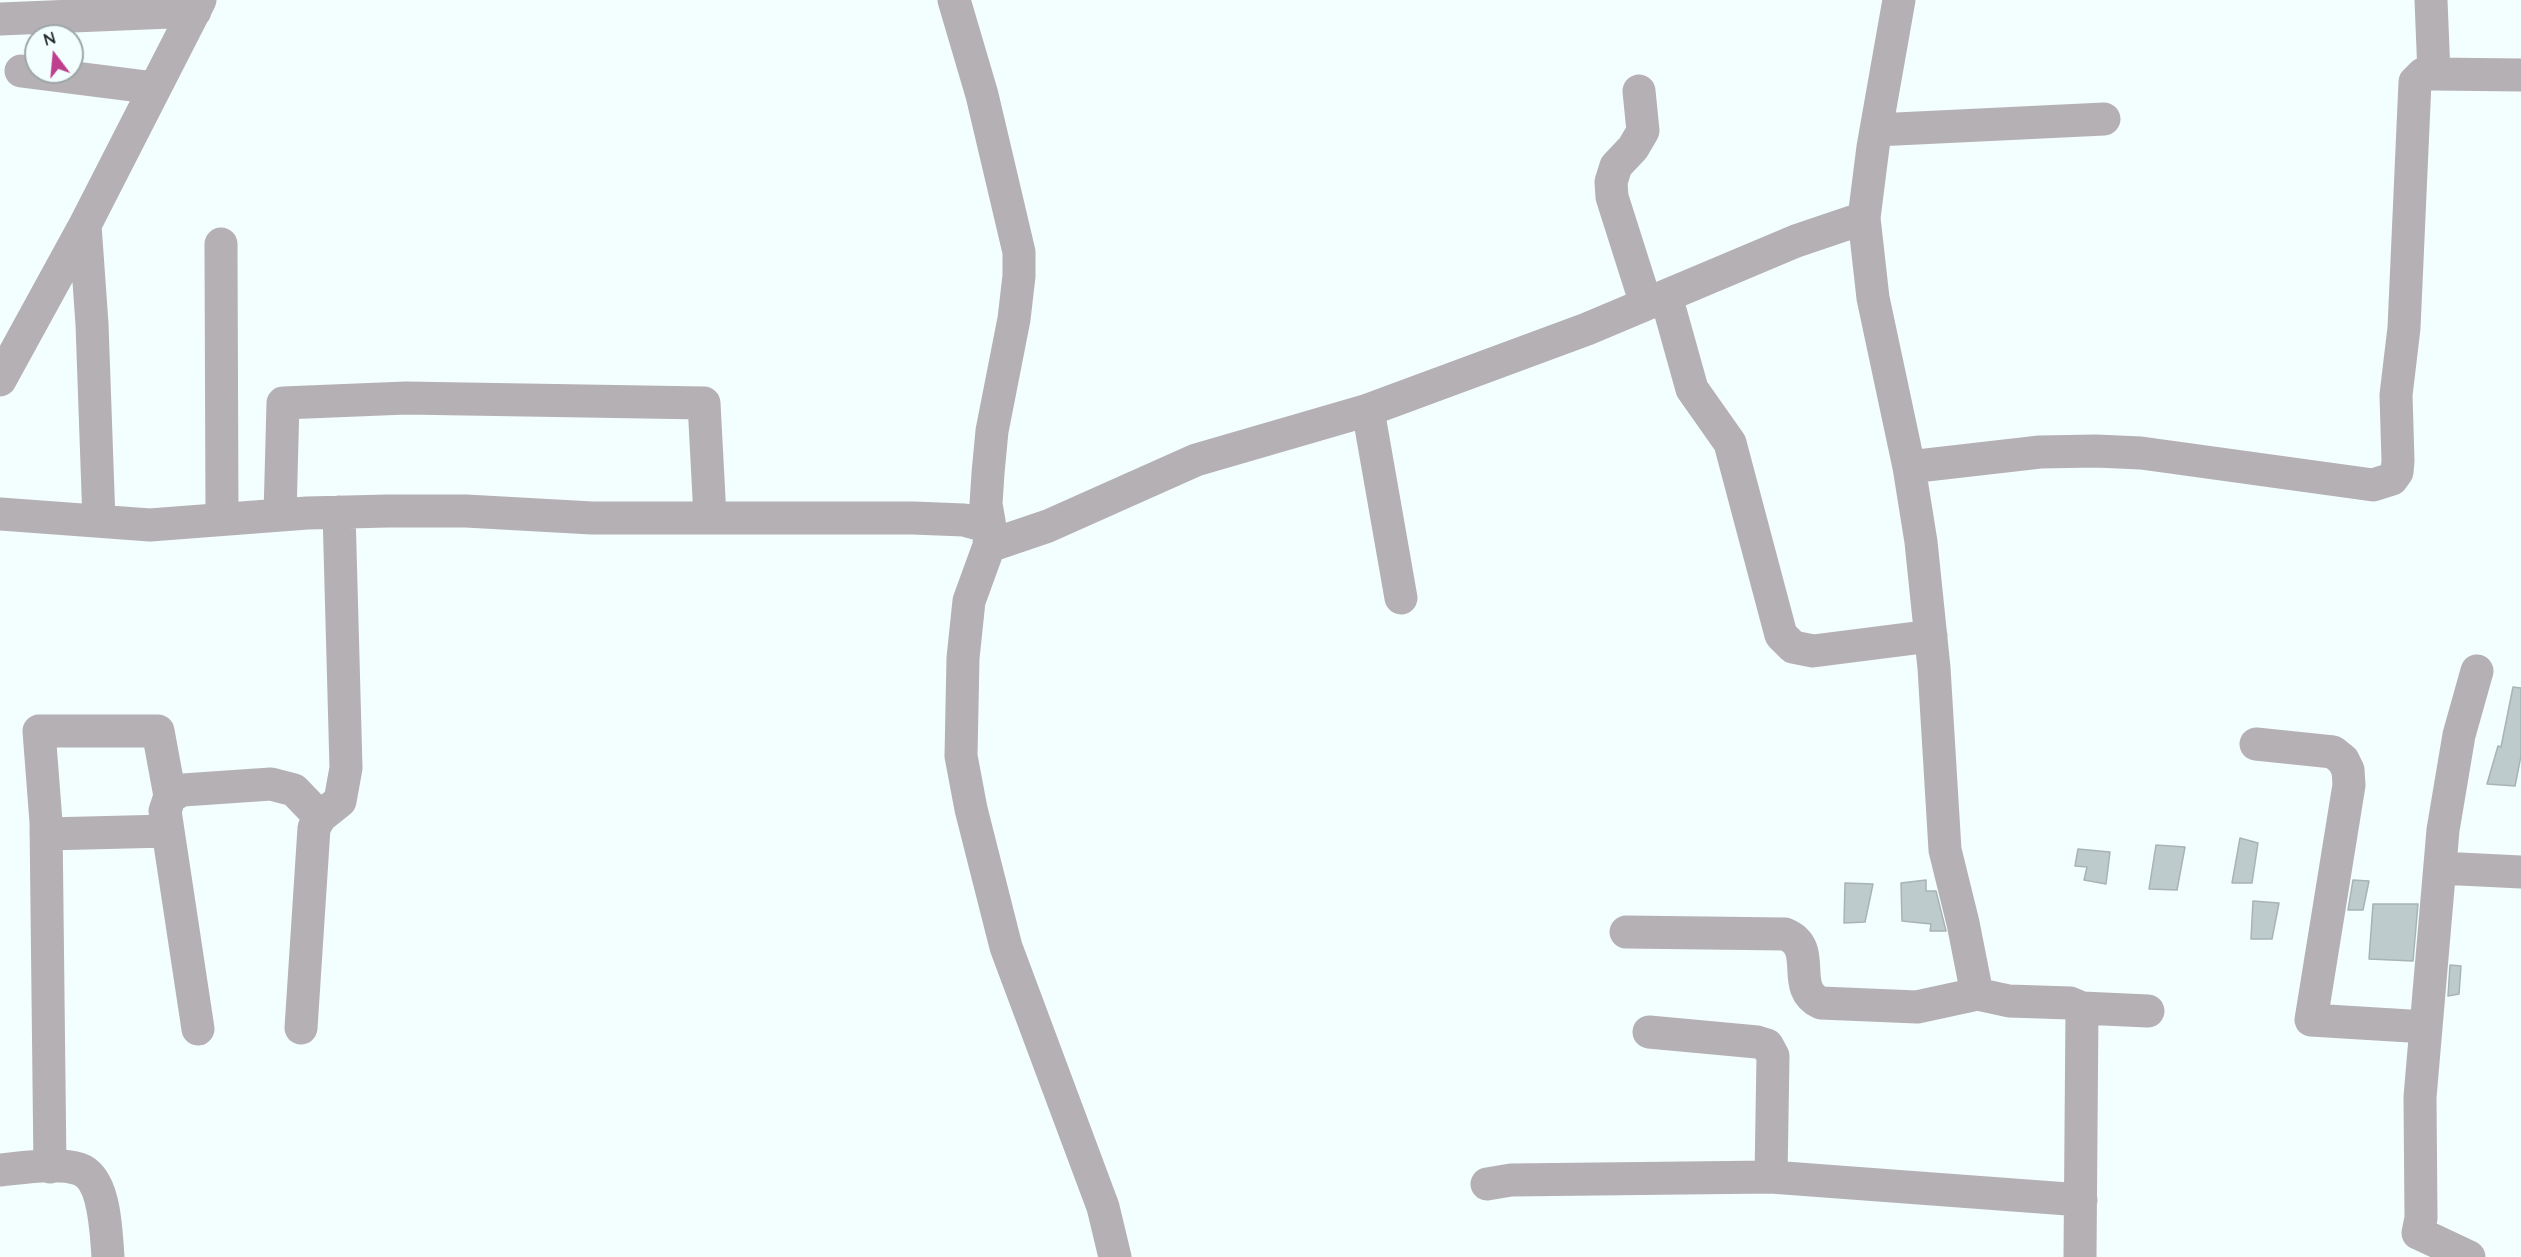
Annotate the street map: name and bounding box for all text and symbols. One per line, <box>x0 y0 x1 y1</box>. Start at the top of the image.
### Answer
north arrow <box>24 24 84 84</box>
text: N <box>41 27 58 50</box>

